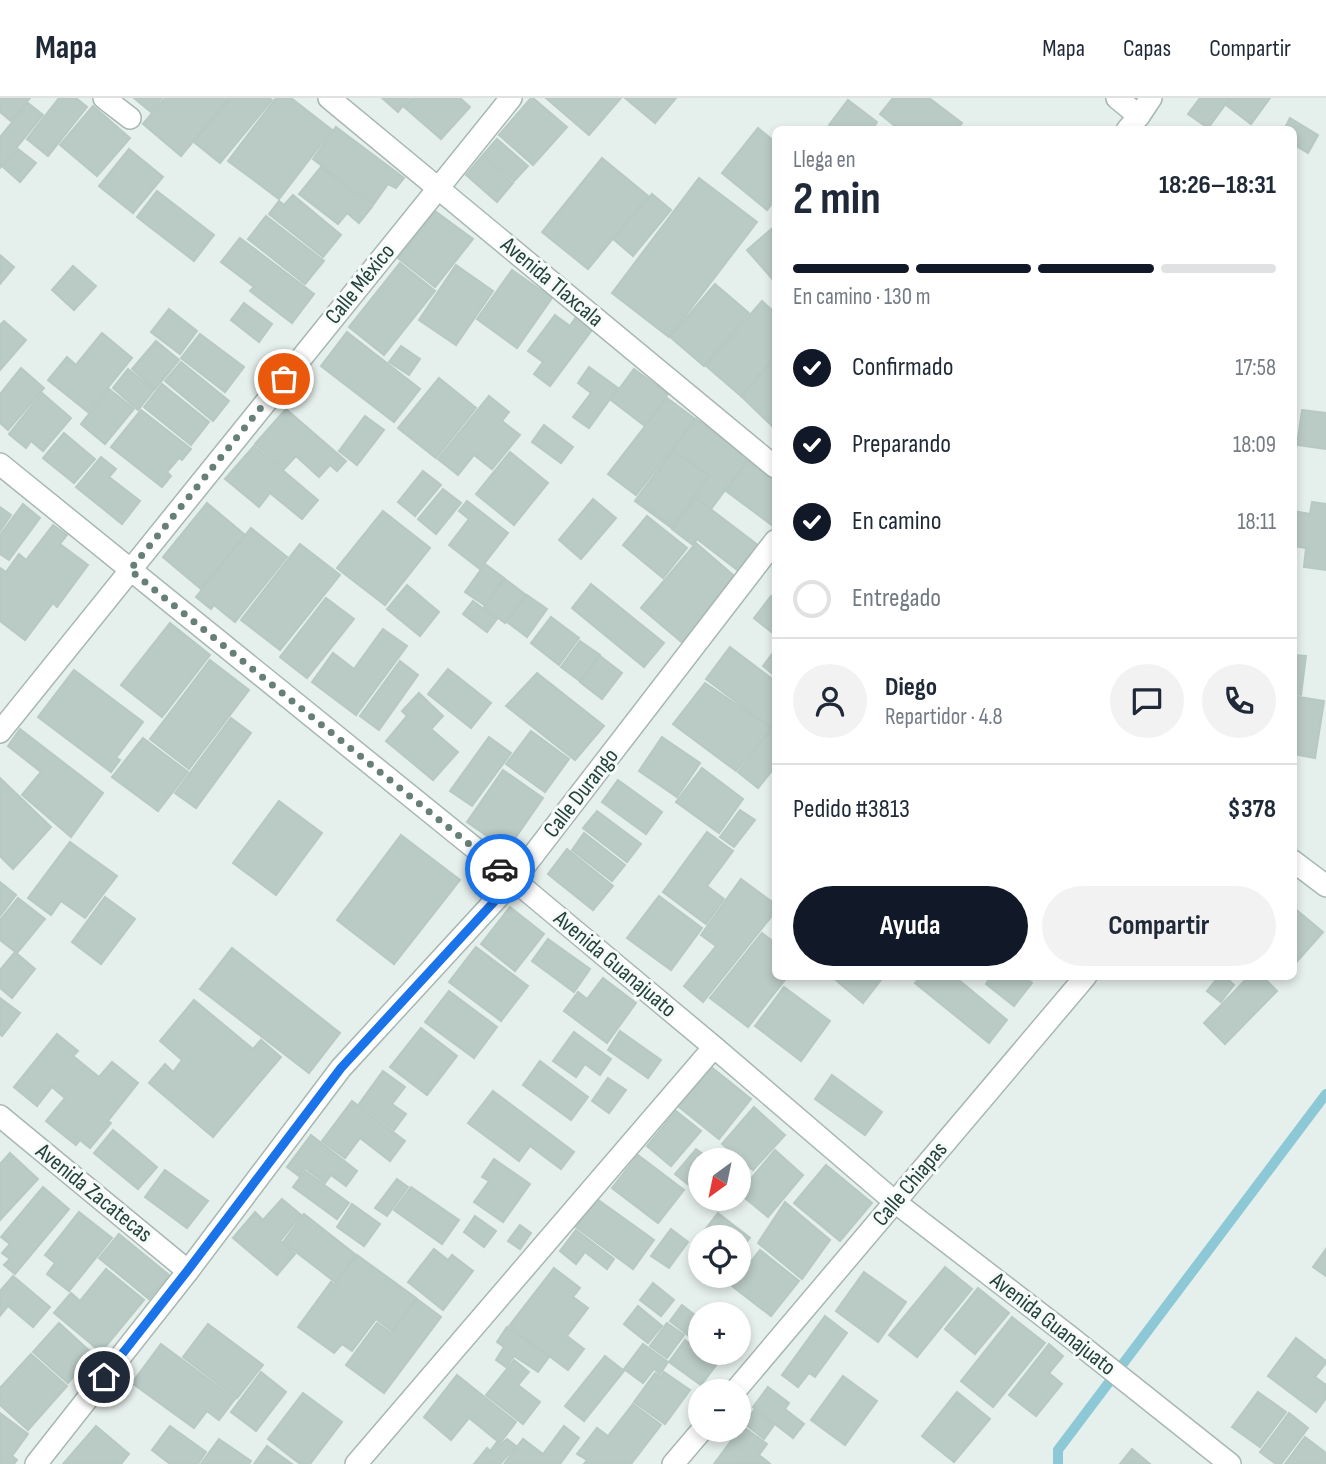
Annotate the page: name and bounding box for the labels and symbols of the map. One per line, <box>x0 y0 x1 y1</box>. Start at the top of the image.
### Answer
street label: Avenida Tlaxcala <box>494 230 609 333</box>
street label: Calle México <box>319 238 401 330</box>
pin <box>254 349 314 409</box>
street label: Calle Durango <box>537 743 625 843</box>
courier <box>465 834 535 904</box>
street label: Avenida Guanajuato <box>547 904 682 1023</box>
street label: Calle Chiapas <box>867 1136 953 1232</box>
street label: Avenida Zacatecas <box>29 1137 158 1248</box>
north arrow <box>688 1148 751 1211</box>
street label: Avenida Guanajuato <box>984 1266 1121 1382</box>
pin <box>74 1347 134 1407</box>

